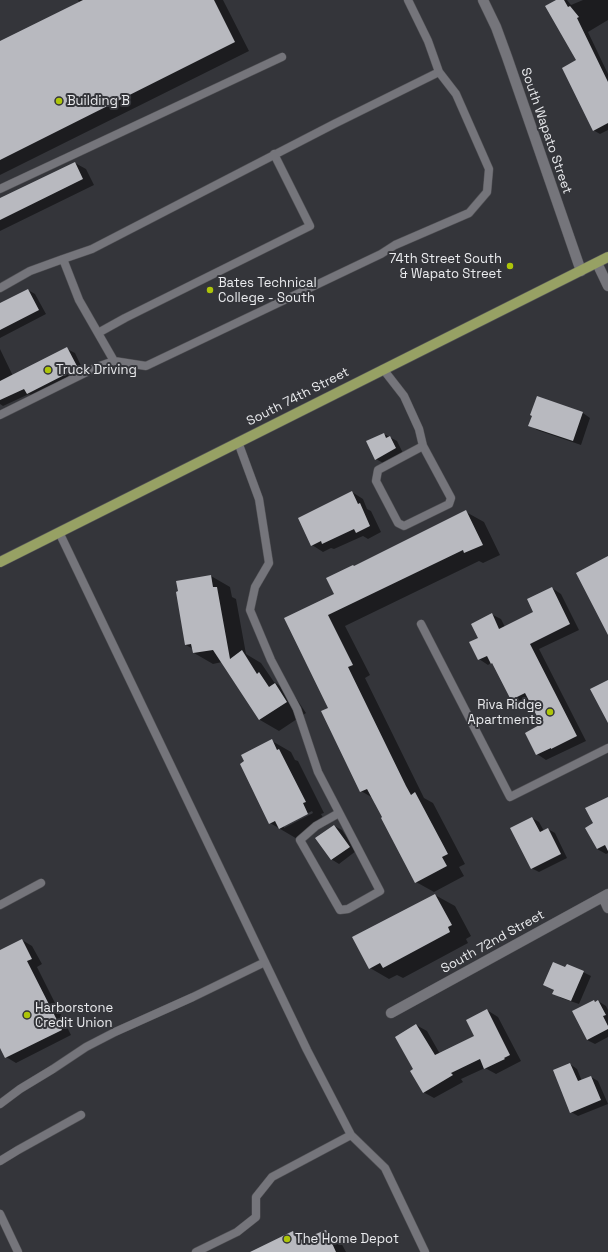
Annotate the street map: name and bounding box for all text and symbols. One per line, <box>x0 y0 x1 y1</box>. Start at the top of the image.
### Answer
street label: South Wapato Street <box>517 66 575 196</box>
place label: Building B <box>67 93 130 109</box>
marker: Building B <box>54 96 64 106</box>
place label: 74th Street South & Wapato Street <box>389 251 502 282</box>
marker: 74th Street South & Wapato Street <box>505 261 515 271</box>
place label: Bates Technical College - South <box>218 275 317 306</box>
marker: Bates Technical College - South <box>205 285 215 295</box>
place label: Truck Driving <box>56 362 137 378</box>
street label: South 74th Street <box>244 364 352 430</box>
marker: Truck Driving <box>43 365 53 375</box>
place label: Riva Ridge Apartments <box>468 697 542 728</box>
marker: Riva Ridge Apartments <box>545 707 555 717</box>
street label: South 72nd Street <box>439 907 547 977</box>
place label: Harborstone Credit Union <box>35 1000 113 1031</box>
marker: Harborstone Credit Union <box>22 1010 32 1020</box>
place label: The Home Depot <box>295 1231 399 1247</box>
marker: The Home Depot <box>282 1234 292 1244</box>

